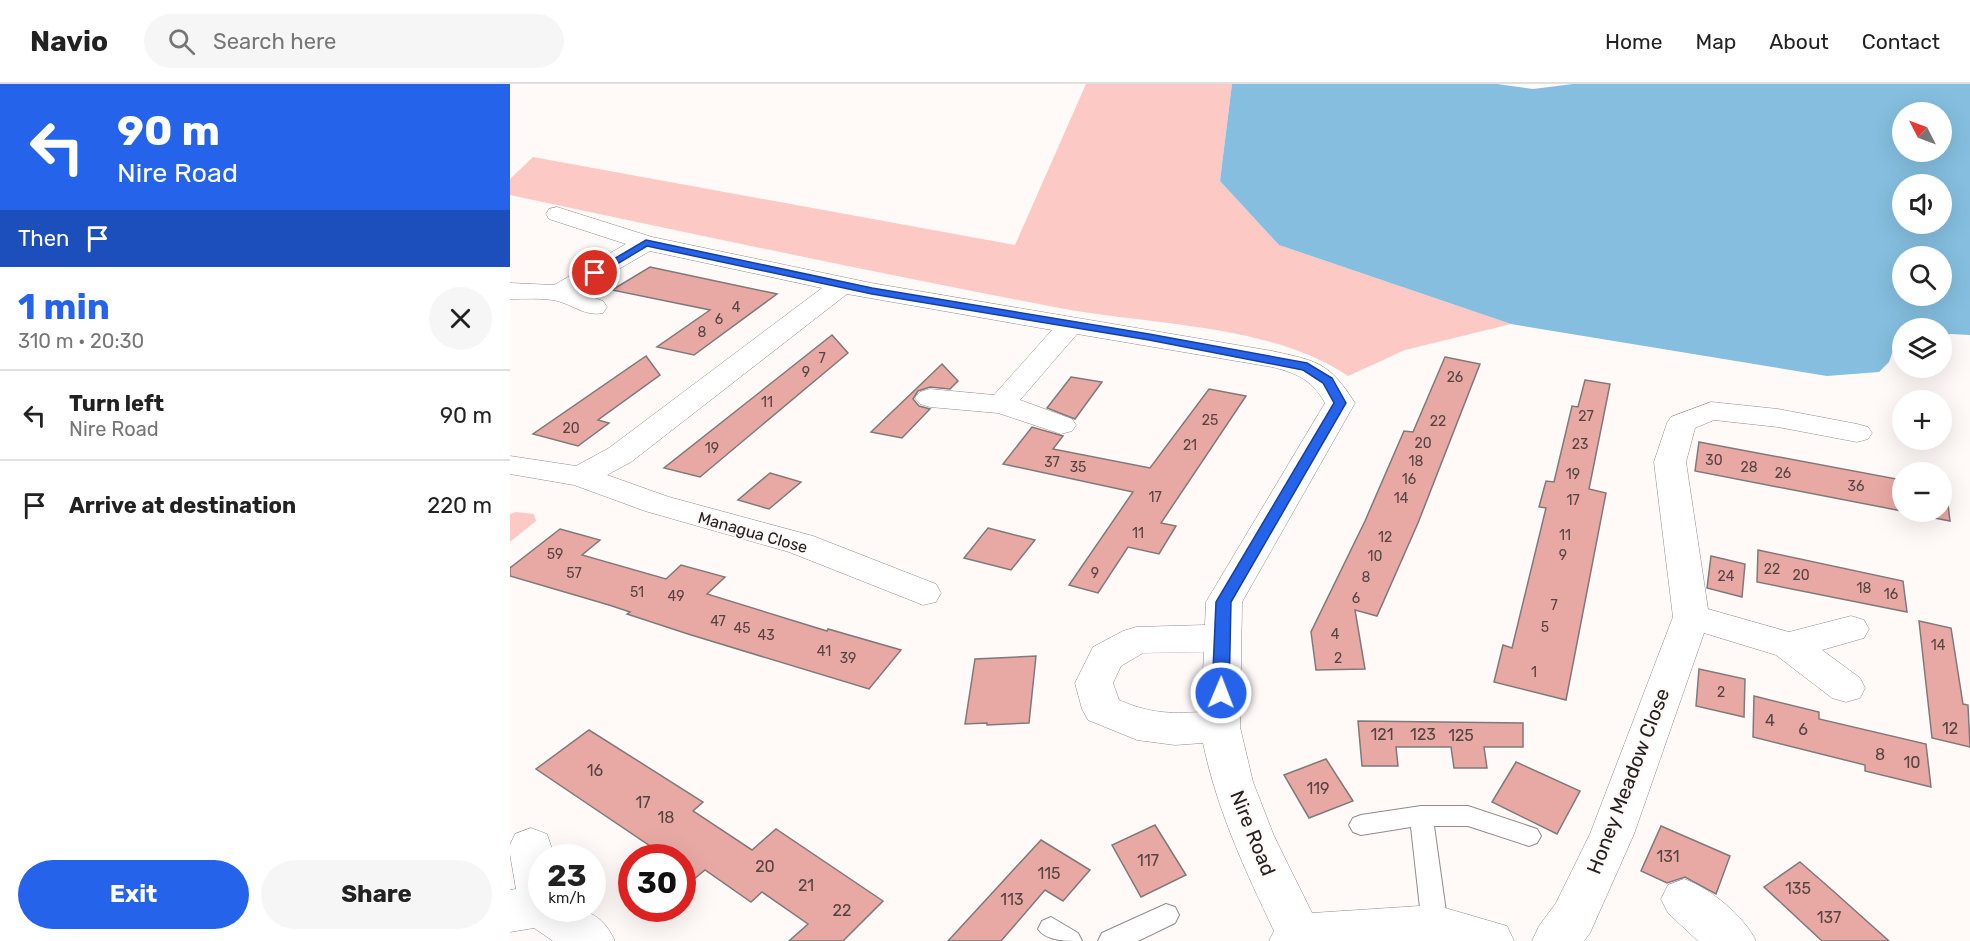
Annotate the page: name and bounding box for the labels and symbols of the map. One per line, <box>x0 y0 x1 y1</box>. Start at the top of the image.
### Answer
north arrow <box>1892 102 1952 162</box>
pin <box>569 247 620 298</box>
house number: 4 <box>732 299 741 316</box>
house number: 6 <box>715 311 723 328</box>
house number: 8 <box>698 324 707 341</box>
house number: 7 <box>818 350 826 367</box>
house number: 9 <box>802 364 810 381</box>
house number: 26 <box>1447 369 1463 386</box>
house number: 11 <box>761 394 773 411</box>
house number: 27 <box>1578 408 1594 425</box>
house number: 25 <box>1202 412 1218 429</box>
house number: 22 <box>1430 413 1446 430</box>
house number: 20 <box>562 420 580 437</box>
house number: 20 <box>1414 435 1432 452</box>
house number: 23 <box>1572 436 1588 453</box>
house number: 21 <box>1183 437 1197 454</box>
house number: 19 <box>705 440 719 457</box>
house number: 30 <box>1705 452 1723 469</box>
house number: 18 <box>1409 453 1424 470</box>
house number: 37 <box>1044 454 1060 471</box>
house number: 35 <box>1070 459 1086 476</box>
house number: 28 <box>1740 459 1758 476</box>
house number: 26 <box>1775 465 1791 482</box>
house number: 19 <box>1566 466 1580 483</box>
house number: 16 <box>1402 471 1416 488</box>
house number: 36 <box>1848 478 1864 495</box>
house number: 17 <box>1148 489 1162 506</box>
house number: 14 <box>1394 490 1409 507</box>
house number: 17 <box>1566 492 1580 509</box>
street label: Managua Close <box>696 508 810 557</box>
house number: 11 <box>1132 525 1144 542</box>
house number: 11 <box>1559 527 1571 544</box>
house number: 12 <box>1378 529 1392 546</box>
house number: 59 <box>547 546 563 563</box>
house number: 9 <box>1559 547 1567 564</box>
house number: 10 <box>1368 548 1383 565</box>
house number: 22 <box>1764 561 1780 578</box>
house number: 57 <box>566 565 582 582</box>
house number: 9 <box>1091 565 1099 582</box>
house number: 20 <box>1792 567 1810 584</box>
house number: 24 <box>1718 568 1735 585</box>
house number: 8 <box>1362 569 1371 586</box>
house number: 18 <box>1857 580 1872 597</box>
house number: 51 <box>630 584 644 601</box>
house number: 16 <box>1884 586 1898 603</box>
house number: 49 <box>668 588 684 605</box>
house number: 6 <box>1352 590 1360 607</box>
house number: 7 <box>1550 597 1558 614</box>
house number: 47 <box>710 613 726 630</box>
house number: 5 <box>1541 619 1549 636</box>
house number: 45 <box>733 620 751 637</box>
house number: 4 <box>1331 626 1340 643</box>
house number: 43 <box>757 627 775 644</box>
house number: 14 <box>1931 637 1946 654</box>
house number: 41 <box>817 643 831 660</box>
house number: 39 <box>840 650 856 667</box>
house number: 2 <box>1334 650 1342 667</box>
position arrow <box>1189 661 1253 725</box>
house number: 1 <box>1531 664 1537 681</box>
house number: 2 <box>1717 684 1725 701</box>
street label: Honey Meadow Close <box>1582 685 1674 877</box>
house number: 4 <box>1765 711 1775 730</box>
house number: 12 <box>1942 719 1958 738</box>
house number: 6 <box>1798 720 1808 739</box>
house number: 121 <box>1370 725 1394 744</box>
house number: 123 <box>1410 725 1436 744</box>
house number: 125 <box>1448 726 1474 745</box>
house number: 8 <box>1875 745 1885 764</box>
house number: 10 <box>1903 753 1921 772</box>
house number: 16 <box>587 761 604 780</box>
house number: 119 <box>1306 779 1330 798</box>
street label: Nire Road <box>1225 787 1281 879</box>
house number: 17 <box>635 793 651 812</box>
house number: 18 <box>657 808 675 827</box>
speed limit sign: 30 <box>618 844 696 922</box>
house number: 131 <box>1656 847 1680 866</box>
house number: 117 <box>1137 851 1159 870</box>
house number: 20 <box>755 857 775 876</box>
house number: 115 <box>1037 864 1061 883</box>
house number: 21 <box>798 876 814 895</box>
house number: 135 <box>1785 879 1811 898</box>
house number: 113 <box>1000 890 1024 909</box>
house number: 22 <box>833 901 851 920</box>
house number: 137 <box>1817 908 1841 927</box>

